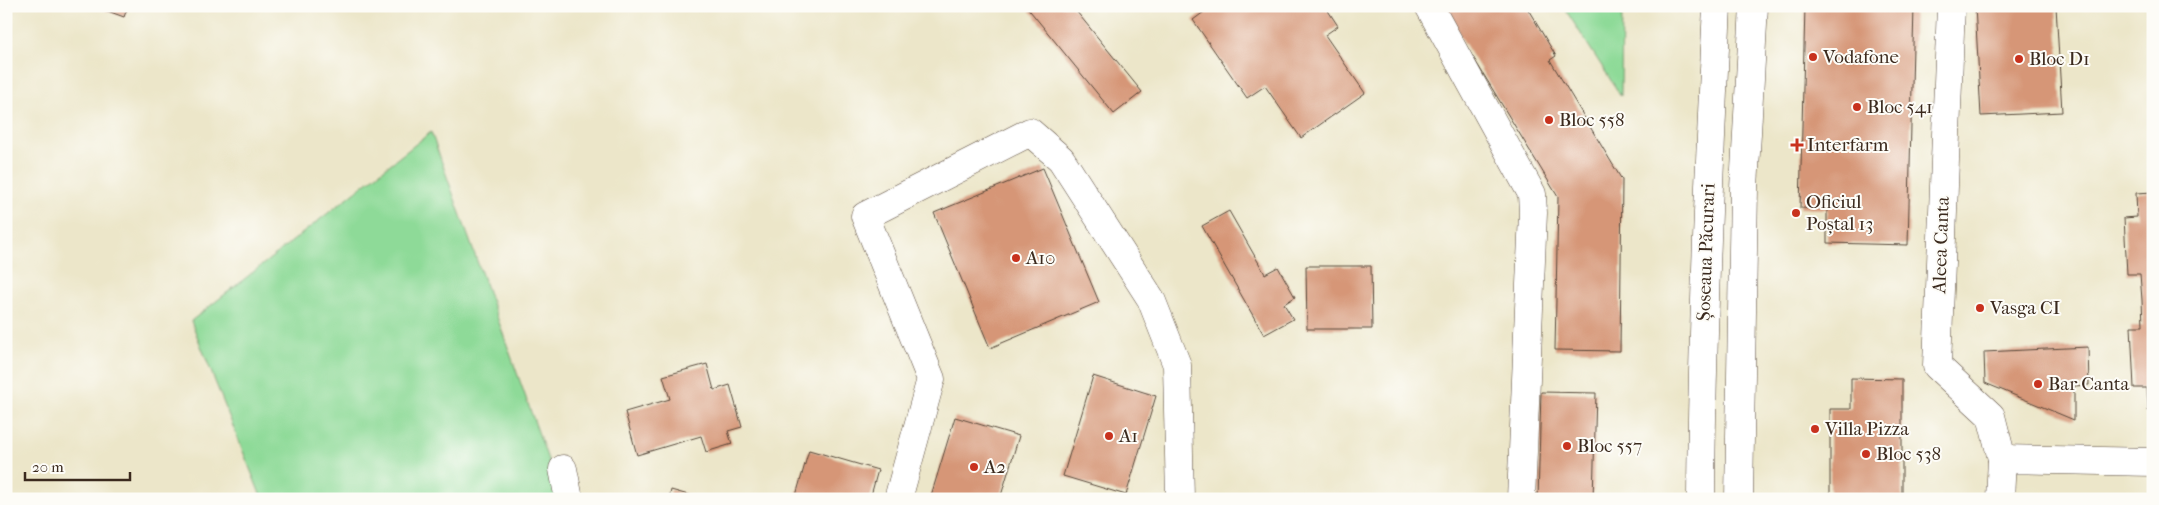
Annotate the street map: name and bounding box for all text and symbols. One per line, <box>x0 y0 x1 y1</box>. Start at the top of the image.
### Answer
place label: Vodafone <box>1822 46 1899 68</box>
place label: Bloc D1 <box>2029 48 2090 70</box>
marker: Vodafone <box>1807 51 1819 63</box>
marker: Bloc D1 <box>2013 53 2025 65</box>
place label: Bloc 541 <box>1867 96 1933 118</box>
marker: Bloc 541 <box>1851 101 1863 113</box>
place label: Bloc 558 <box>1559 109 1624 131</box>
marker: Bloc 558 <box>1543 114 1555 126</box>
place label: Interfarm <box>1807 134 1889 156</box>
marker: Interfarm <box>1791 139 1803 151</box>
street label: Șoseaua Păcurari <box>1693 182 1719 321</box>
place label: Oficiul Poștal 13 <box>1806 191 1873 235</box>
street label: Aleea Canta <box>1928 196 1954 295</box>
marker: Oficiul Poștal 13 <box>1790 207 1802 219</box>
place label: A10 <box>1025 247 1055 269</box>
marker: A10 <box>1010 252 1022 264</box>
place label: Vasga CI <box>1989 297 2060 319</box>
marker: Vasga CI <box>1974 302 1986 314</box>
place label: Bar Canta <box>2048 373 2130 395</box>
marker: Bar Canta <box>2032 378 2044 390</box>
place label: Villa Pizza <box>1824 418 1909 440</box>
marker: Villa Pizza <box>1809 423 1821 435</box>
place label: A1 <box>1118 425 1138 447</box>
marker: A1 <box>1103 430 1115 442</box>
place label: Bloc 557 <box>1577 435 1642 457</box>
marker: Bloc 557 <box>1561 440 1573 452</box>
place label: Bloc 538 <box>1876 443 1941 465</box>
marker: Bloc 538 <box>1860 448 1872 460</box>
scale bar <box>25 450 130 482</box>
place label: A2 <box>983 456 1006 478</box>
text: 20 m <box>32 458 64 476</box>
marker: A2 <box>968 461 980 473</box>

